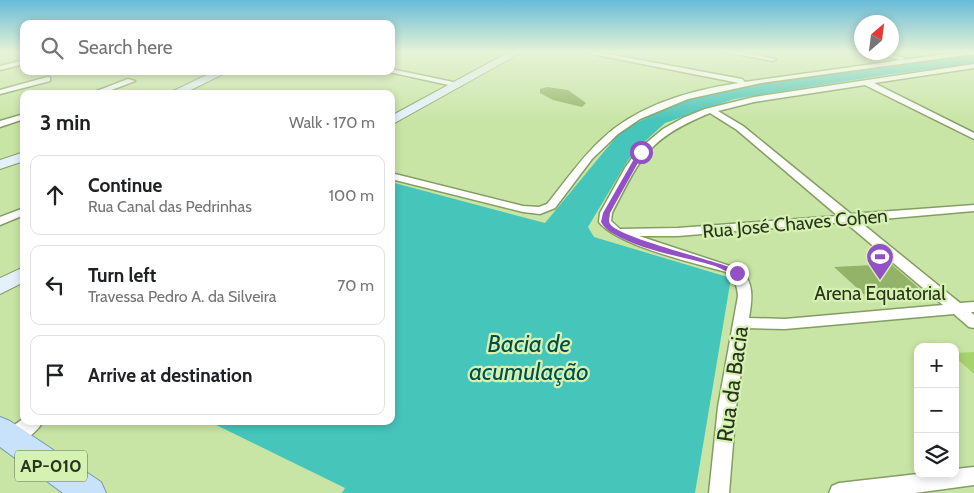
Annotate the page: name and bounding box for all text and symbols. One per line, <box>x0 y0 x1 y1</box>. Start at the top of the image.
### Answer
north arrow <box>854 15 899 60</box>
search box <box>20 20 395 75</box>
icon: search <box>38 34 66 62</box>
text: Search here <box>78 36 172 59</box>
text: 3 min <box>40 110 91 135</box>
text: Walk · 170 m <box>289 113 375 132</box>
route start <box>630 141 653 164</box>
text: Continue <box>88 174 162 197</box>
icon: ahead <box>41 181 69 209</box>
text: 100 m <box>329 186 374 205</box>
text: Rua Canal das Pedrinhas <box>88 197 252 216</box>
street label: Rua José Chaves Cohen <box>701 204 889 243</box>
sports icon: Arena Equatorial <box>865 242 895 281</box>
route end <box>726 262 749 285</box>
text: Turn left <box>88 264 156 287</box>
icon: left <box>41 271 69 299</box>
text: 70 m <box>337 276 374 295</box>
place label: Arena Equatorial <box>814 282 946 305</box>
text: Travessa Pedro A. da Silveira <box>88 287 276 306</box>
street label: Rua da Bacia <box>711 324 754 444</box>
water label: Bacia de acumulação <box>469 329 589 386</box>
map controls <box>914 343 959 478</box>
button: + <box>914 343 959 388</box>
icon: arrive <box>41 361 69 389</box>
text: Arrive at destination <box>88 364 252 387</box>
button: − <box>914 388 959 433</box>
button: layers <box>914 433 959 478</box>
road number: AP-010 <box>15 451 87 482</box>

